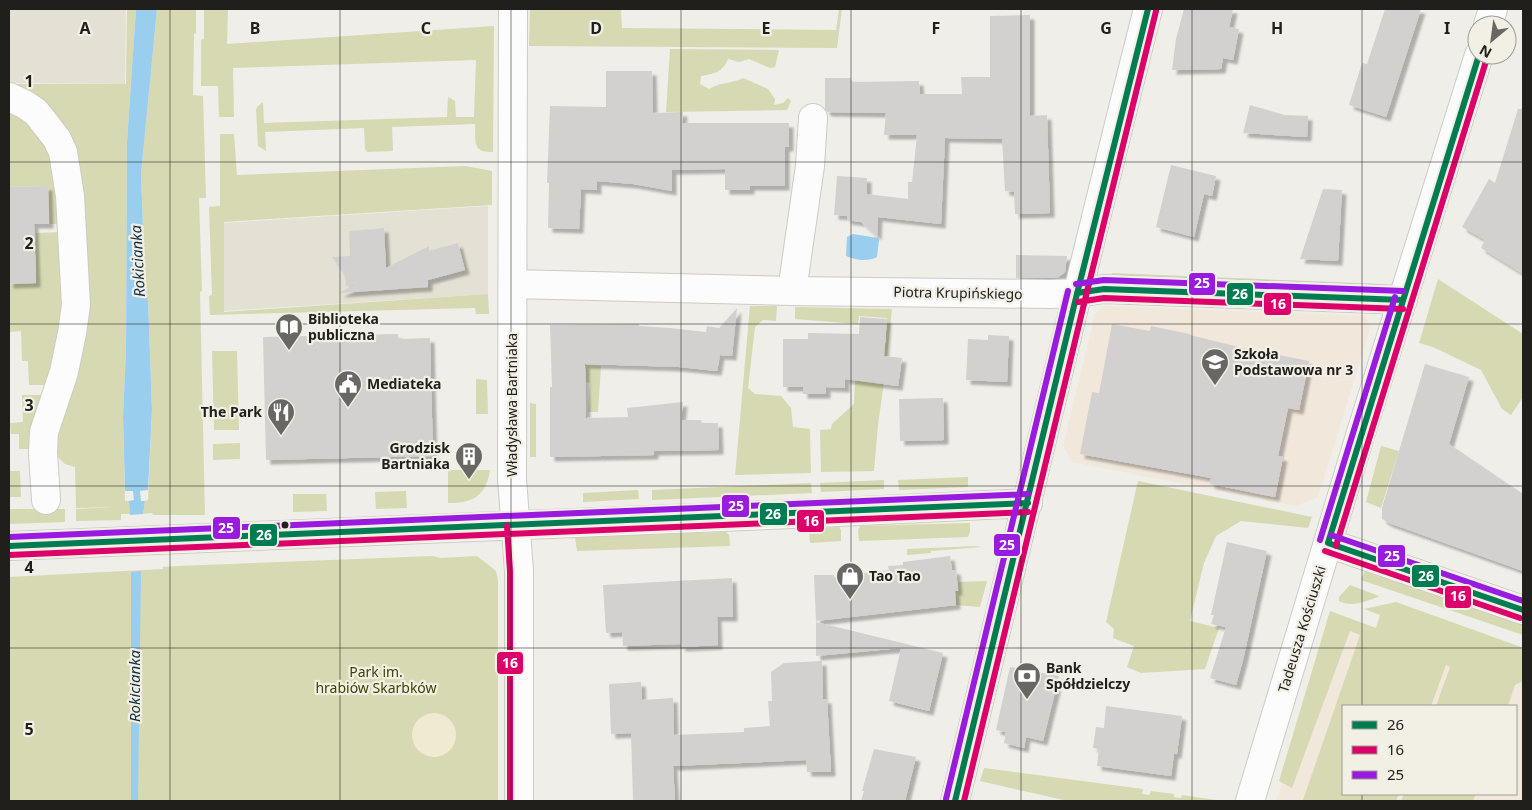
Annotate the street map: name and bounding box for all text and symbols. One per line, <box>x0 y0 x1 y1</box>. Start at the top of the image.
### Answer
north arrow <box>1467 15 1517 65</box>
text: A <box>79 17 91 39</box>
text: B <box>250 17 260 39</box>
text: C <box>421 17 431 39</box>
text: D <box>590 17 602 39</box>
text: E <box>762 17 771 39</box>
text: F <box>932 17 940 39</box>
text: G <box>1100 17 1112 39</box>
text: H <box>1271 17 1283 39</box>
text: I <box>1444 17 1450 39</box>
text: N <box>1476 41 1495 63</box>
text: 1 <box>24 70 34 92</box>
water label: Rokicianka <box>125 224 149 298</box>
text: 2 <box>24 232 34 254</box>
line badge: 25 <box>1188 272 1216 296</box>
text: 25 <box>1194 273 1210 292</box>
street label: Piotra Krupińskiego <box>893 282 1023 303</box>
line badge: 26 <box>1226 282 1254 306</box>
text: 26 <box>1232 284 1248 303</box>
line badge: 16 <box>1263 292 1292 316</box>
text: 16 <box>1270 294 1286 313</box>
place label: Biblioteka publiczna <box>308 309 379 344</box>
library icon: Biblioteka publiczna <box>274 312 304 351</box>
street label: Władysława Bartniaka <box>502 333 521 477</box>
place label: Szkoła Podstawowa nr 3 <box>1234 344 1353 379</box>
school or university icon: Szkoła Podstawowa nr 3 <box>1200 347 1230 386</box>
public building icon: Mediateka <box>333 369 363 408</box>
place label: Mediateka <box>367 374 441 393</box>
text: 3 <box>24 394 34 416</box>
restaurant icon: The Park <box>266 397 296 436</box>
place label: The Park <box>201 402 262 421</box>
place label: Grodzisk Bartniaka <box>381 438 450 473</box>
building icon: Grodzisk Bartniaka <box>454 441 484 480</box>
line badge: 25 <box>721 494 750 518</box>
text: 25 <box>728 496 744 515</box>
line badge: 26 <box>759 502 788 526</box>
text: 26 <box>765 504 781 523</box>
line badge: 16 <box>796 509 825 533</box>
text: 16 <box>803 511 819 530</box>
line badge: 25 <box>212 516 241 540</box>
text: 25 <box>218 518 234 537</box>
unlabelled marker <box>280 520 290 530</box>
line badge: 26 <box>249 523 278 547</box>
text: 26 <box>256 525 272 544</box>
line badge: 25 <box>993 533 1021 557</box>
text: 25 <box>999 535 1015 554</box>
line badge: 25 <box>1377 544 1406 568</box>
text: 25 <box>1384 546 1400 565</box>
text: 4 <box>24 556 34 578</box>
shop icon: Tao Tao <box>835 561 865 600</box>
street label: Tadeusza Kościuszki <box>1273 563 1330 695</box>
line badge: 26 <box>1411 564 1440 588</box>
place label: Tao Tao <box>869 566 921 585</box>
text: 26 <box>1418 566 1434 585</box>
line badge: 16 <box>1444 585 1472 609</box>
text: 16 <box>1450 586 1466 605</box>
water label: Rokicianka <box>124 649 144 722</box>
line badge: 16 <box>496 651 524 675</box>
text: 16 <box>502 653 518 672</box>
place label: Bank Spółdzielczy <box>1046 658 1130 693</box>
bank icon: Bank Spółdzielczy <box>1012 661 1042 700</box>
park label: Park im. hrabiów Skarbków <box>315 662 437 697</box>
legend <box>1342 705 1517 795</box>
text: 26 <box>1387 714 1404 734</box>
text: 5 <box>24 718 34 740</box>
text: 16 <box>1387 739 1404 759</box>
text: 25 <box>1387 764 1404 784</box>

